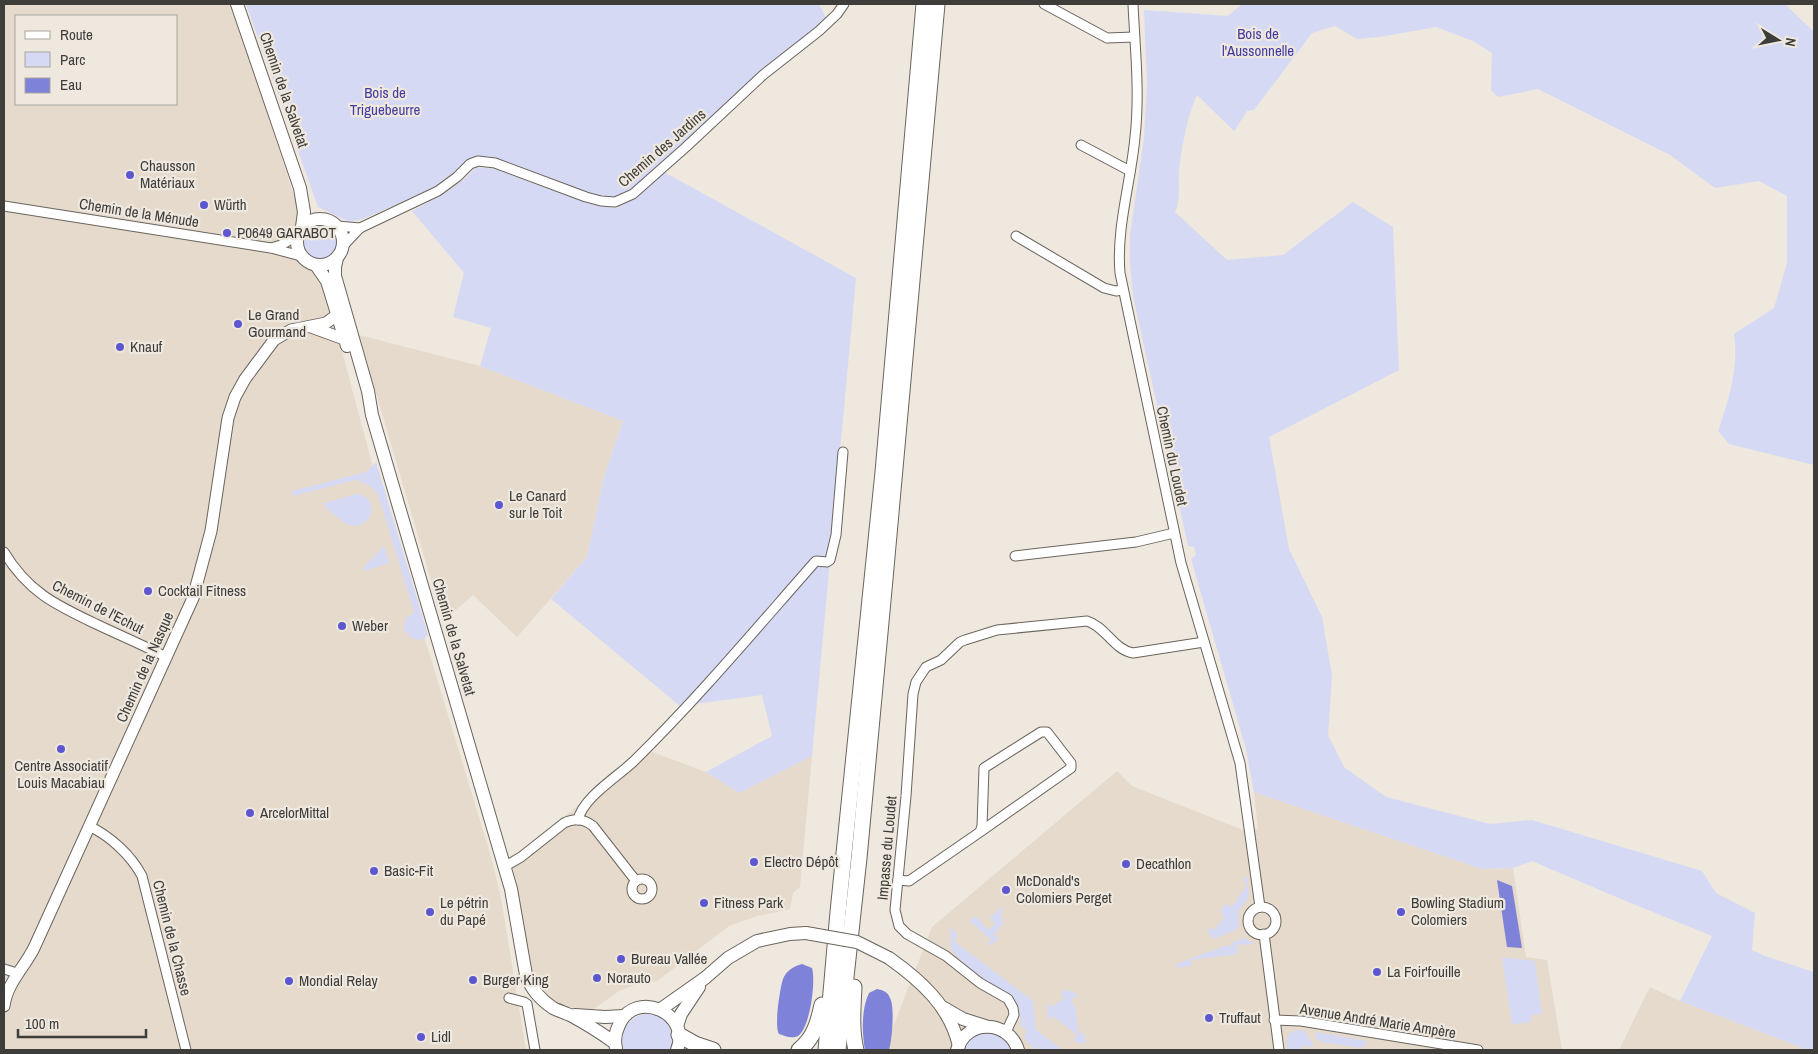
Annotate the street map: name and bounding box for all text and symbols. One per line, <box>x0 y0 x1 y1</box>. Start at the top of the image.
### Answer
legend <box>15 15 178 105</box>
north arrow <box>1753 15 1803 65</box>
park label: Bois de l'Aussonnelle <box>1222 23 1294 61</box>
text: Route <box>60 24 93 45</box>
street label: Chemin de la Salvetat <box>255 29 314 151</box>
text: N <box>1781 37 1800 48</box>
text: Parc <box>60 49 85 70</box>
text: Eau <box>60 74 82 95</box>
park label: Bois de Triguebeurre <box>350 82 420 120</box>
street label: Chemin des Jardins <box>613 104 710 192</box>
place label: Chausson Matériaux <box>140 155 196 193</box>
marker: Chausson Matériaux <box>124 169 136 181</box>
street label: Chemin de la Ménude <box>78 193 201 232</box>
place label: Würth <box>214 194 247 215</box>
marker: Würth <box>198 199 210 211</box>
place label: P0649 GARABOT <box>237 222 337 243</box>
marker: P0649 GARABOT <box>221 227 233 239</box>
place label: Le Grand Gourmand <box>248 304 306 342</box>
marker: Le Grand Gourmand <box>232 318 244 330</box>
place label: Knauf <box>130 336 163 357</box>
marker: Knauf <box>114 341 126 353</box>
street label: Chemin du Loudet <box>1152 404 1193 508</box>
place label: Le Canard sur le Toit <box>509 485 566 523</box>
marker: Le Canard sur le Toit <box>493 499 505 511</box>
street label: Chemin de l'Echut <box>49 574 148 639</box>
street label: Chemin de la Salvetat <box>428 576 481 698</box>
place label: Cocktail Fitness <box>158 580 246 601</box>
marker: Cocktail Fitness <box>142 585 154 597</box>
street label: Chemin de la Nasque <box>111 608 178 725</box>
place label: Weber <box>352 615 388 636</box>
marker: Weber <box>336 620 348 632</box>
marker: Centre Associatif Louis Macabiau <box>55 743 67 755</box>
place label: Centre Associatif Louis Macabiau <box>14 755 108 793</box>
street label: Impasse du Loudet <box>871 794 902 901</box>
place label: ArcelorMittal <box>259 802 329 823</box>
marker: ArcelorMittal <box>244 807 256 819</box>
place label: Electro Dépôt <box>764 851 839 872</box>
place label: Decathlon <box>1136 853 1191 874</box>
marker: Electro Dépôt <box>748 856 760 868</box>
marker: Decathlon <box>1120 858 1132 870</box>
place label: Basic-Fit <box>384 860 434 881</box>
marker: Basic-Fit <box>368 865 380 877</box>
place label: McDonald's Colomiers Perget <box>1016 870 1112 908</box>
street label: Chemin de la Chasse <box>148 878 197 998</box>
marker: McDonald's Colomiers Perget <box>1000 884 1012 896</box>
place label: Le pétrin du Papé <box>440 892 489 930</box>
place label: Fitness Park <box>714 892 784 913</box>
place label: Bowling Stadium Colomiers <box>1411 892 1504 930</box>
marker: Fitness Park <box>698 897 710 909</box>
marker: Le pétrin du Papé <box>424 906 436 918</box>
marker: Bowling Stadium Colomiers <box>1395 906 1407 918</box>
place label: Bureau Vallée <box>631 948 708 969</box>
marker: Bureau Vallée <box>615 953 627 965</box>
place label: La Foir'fouille <box>1387 961 1461 982</box>
marker: La Foir'fouille <box>1371 966 1383 978</box>
place label: Norauto <box>607 967 651 988</box>
place label: Burger King <box>483 969 549 990</box>
place label: Mondial Relay <box>299 970 378 991</box>
marker: Norauto <box>591 972 603 984</box>
marker: Burger King <box>467 974 479 986</box>
marker: Mondial Relay <box>283 975 295 987</box>
street label: Avenue André Marie Ampère <box>1298 998 1458 1043</box>
scale bar <box>18 1006 145 1038</box>
place label: Truffaut <box>1219 1007 1261 1028</box>
marker: Truffaut <box>1203 1012 1215 1024</box>
text: 100 m <box>25 1013 59 1034</box>
place label: Lidl <box>431 1026 451 1047</box>
marker: Lidl <box>415 1031 427 1043</box>

